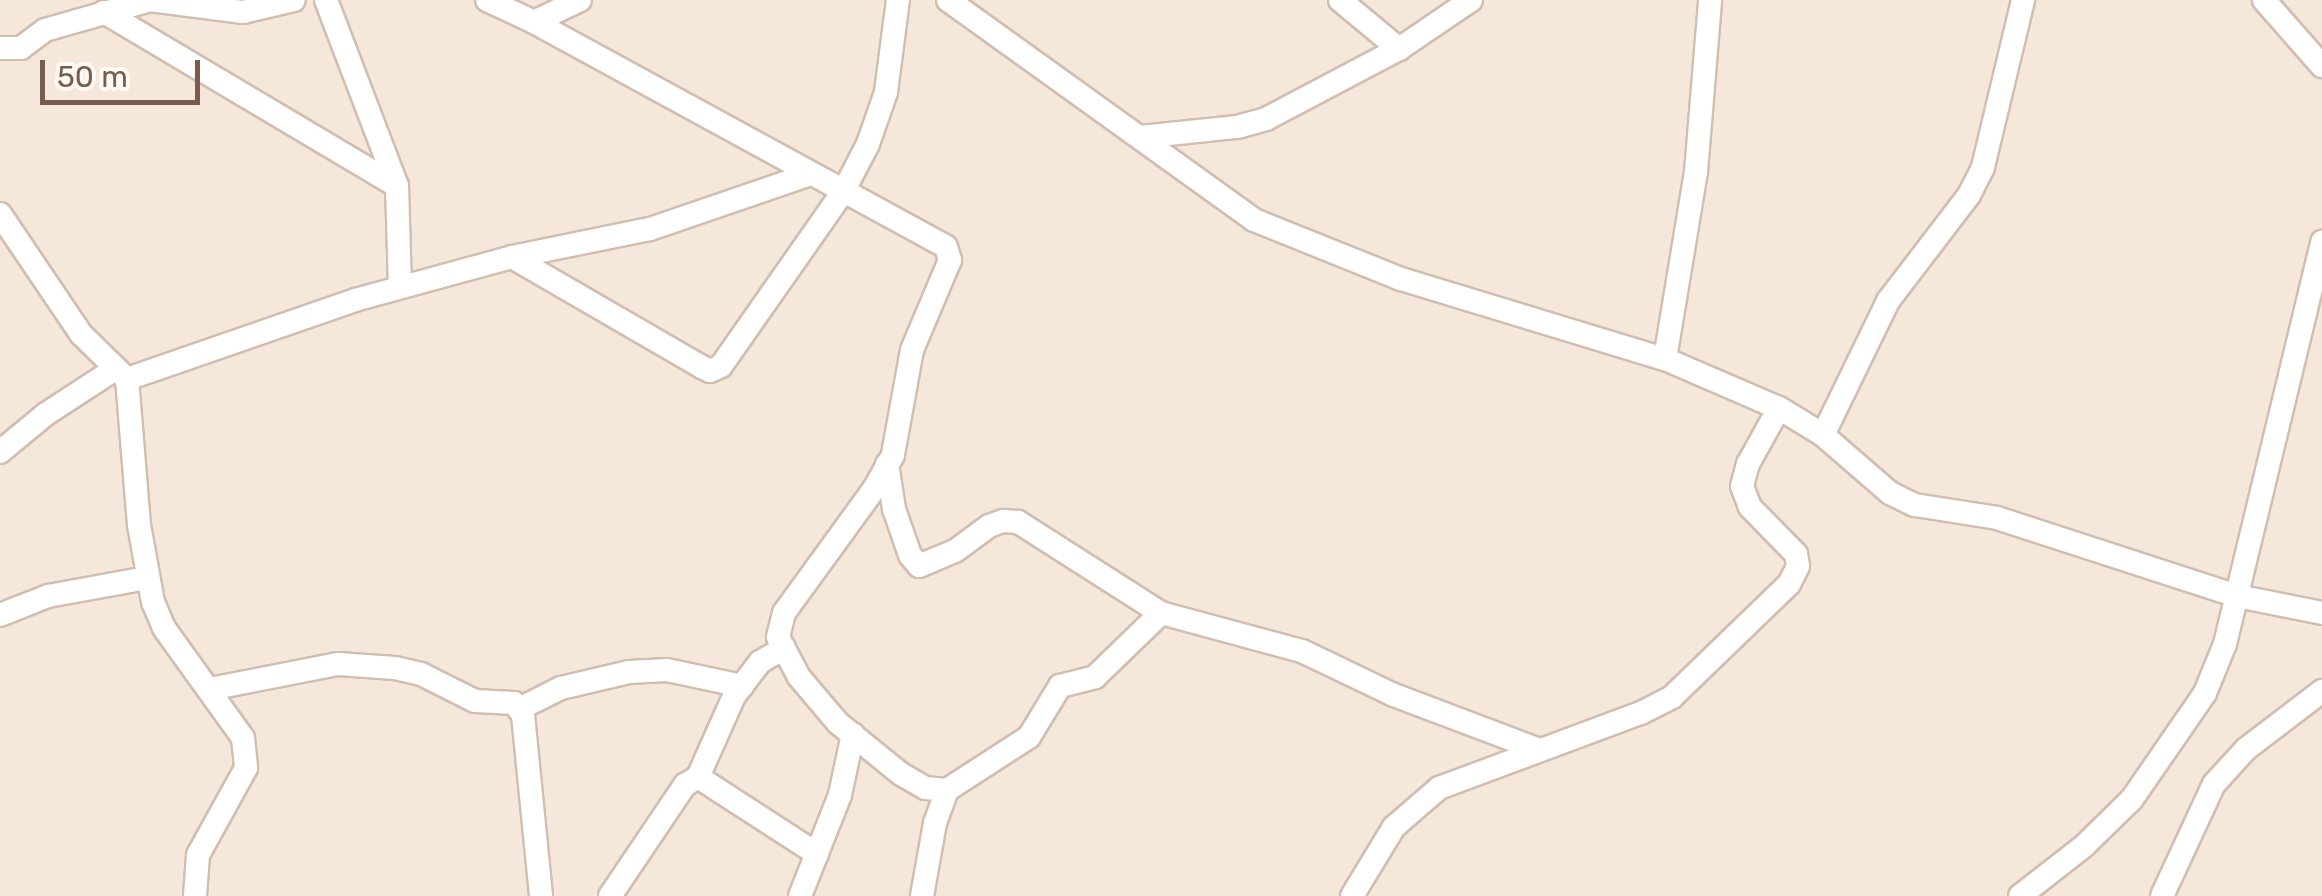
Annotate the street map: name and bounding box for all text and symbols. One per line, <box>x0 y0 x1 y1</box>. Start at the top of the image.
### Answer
scale bar <box>45 40 205 102</box>
text: 50 m <box>57 59 128 95</box>

